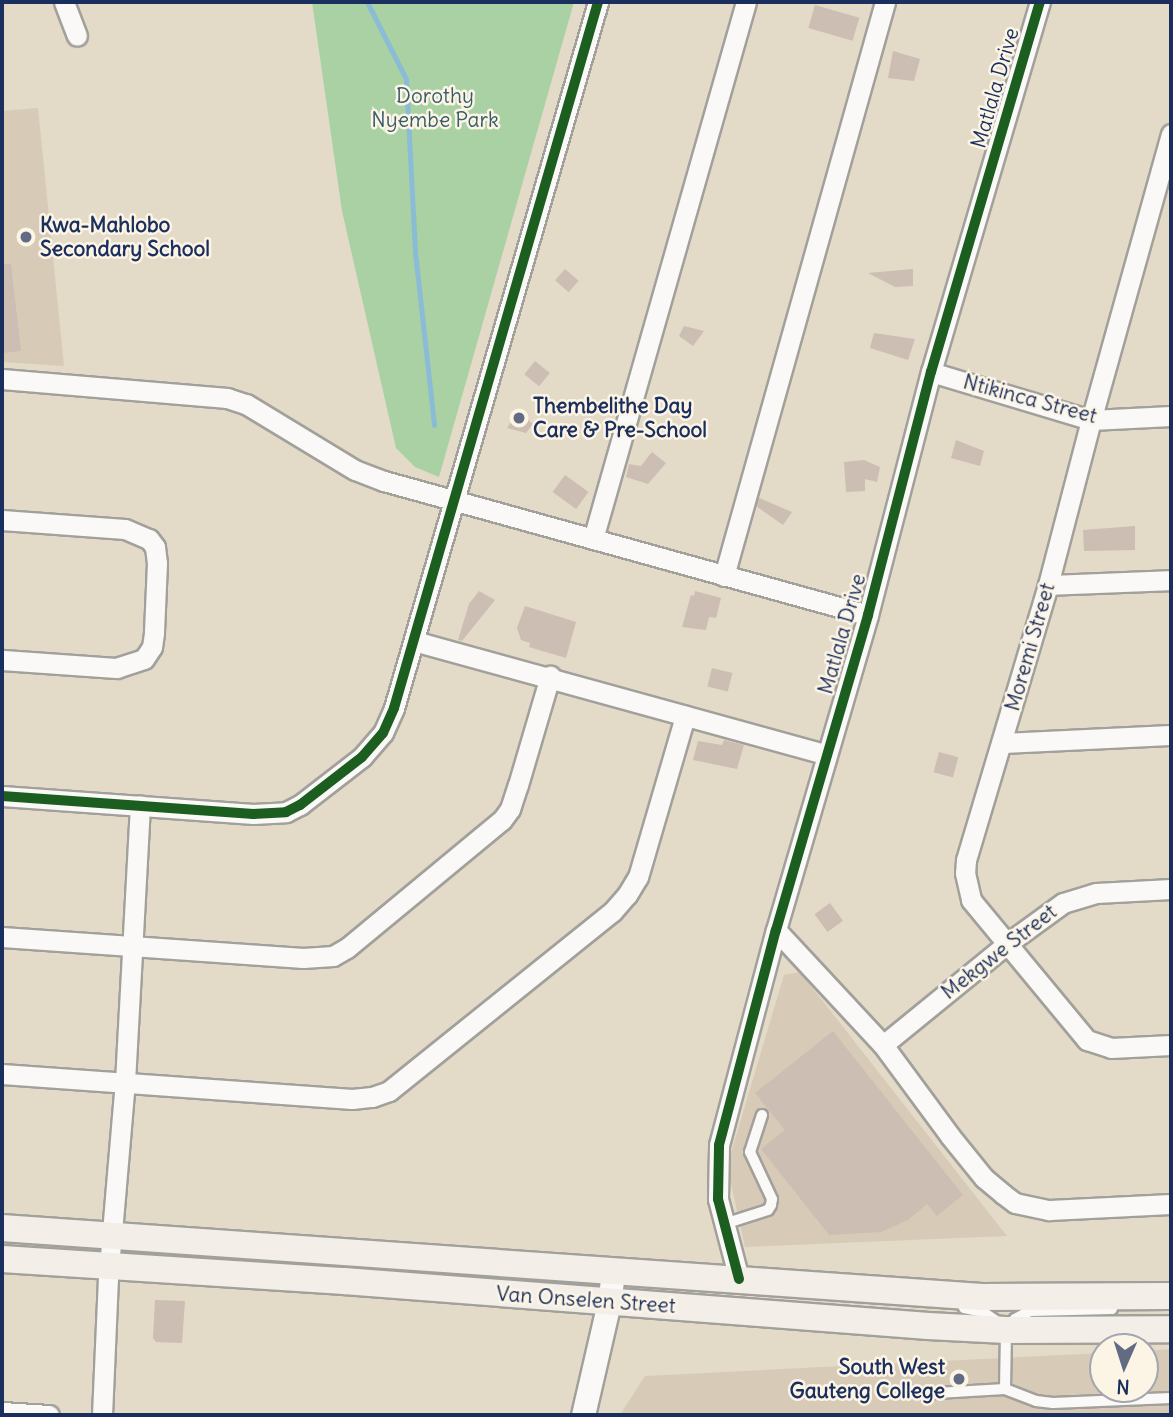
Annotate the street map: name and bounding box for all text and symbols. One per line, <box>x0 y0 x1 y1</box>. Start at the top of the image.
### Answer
street label: Matlala Drive <box>966 25 1024 151</box>
park label: Dorothy Nyembe Park <box>371 83 499 133</box>
place label: Kwa-Mahlobo Secondary School <box>40 212 210 262</box>
marker: Kwa-Mahlobo Secondary School <box>18 229 34 245</box>
street label: Ntikinca Street <box>960 369 1100 429</box>
place label: Thembelithe Day Care & Pre-School <box>533 393 707 443</box>
marker: Thembelithe Day Care & Pre-School <box>511 410 527 426</box>
street label: Matlala Drive <box>813 571 871 697</box>
street label: Moremi Street <box>1000 580 1060 714</box>
street label: Mekgwe Street <box>936 899 1062 1005</box>
street label: Van Onselen Street <box>495 1281 677 1319</box>
north arrow <box>1089 1333 1159 1403</box>
place label: South West Gauteng College <box>789 1354 945 1404</box>
marker: South West Gauteng College <box>951 1371 967 1387</box>
text: N <box>1116 1375 1130 1399</box>

